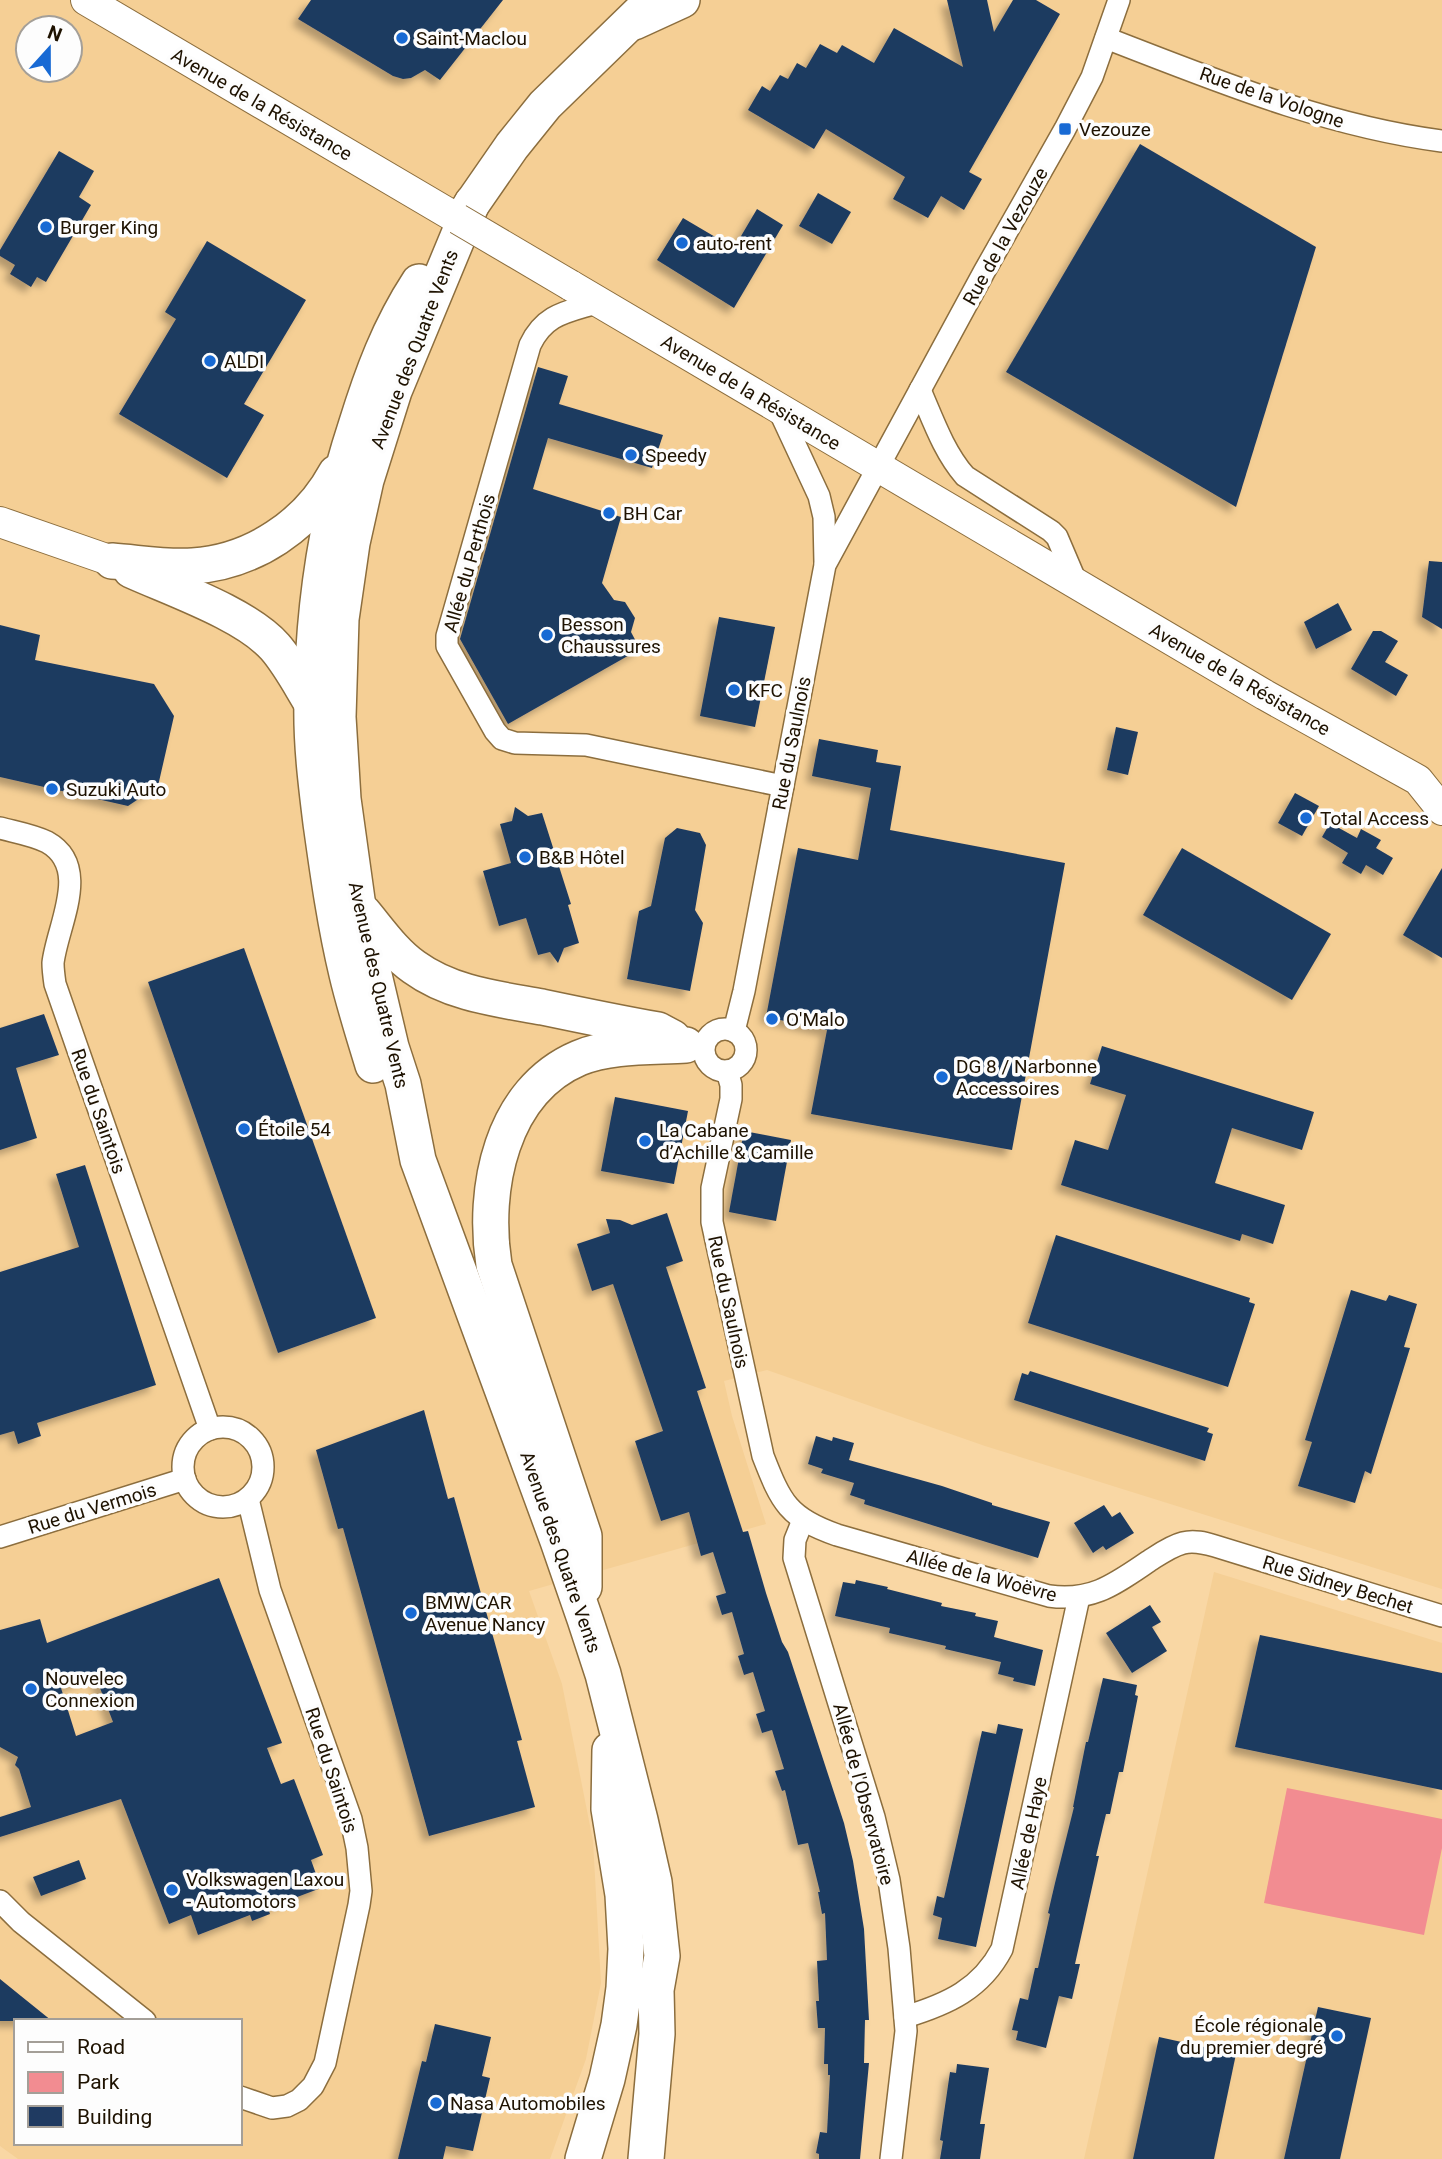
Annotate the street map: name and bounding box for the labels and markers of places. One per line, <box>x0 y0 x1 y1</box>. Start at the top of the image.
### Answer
place label: Saint-Maclou <box>416 27 527 50</box>
marker: Saint-Maclou <box>394 30 410 46</box>
place label: Vezouze <box>1079 118 1151 141</box>
marker: Vezouze <box>1057 121 1073 137</box>
place label: Burger King <box>60 216 158 239</box>
marker: Burger King <box>38 219 54 235</box>
place label: auto-rent <box>696 232 772 255</box>
marker: auto-rent <box>674 235 690 251</box>
place label: ALDI <box>224 350 264 373</box>
marker: ALDI <box>202 353 218 369</box>
place label: Speedy <box>645 444 707 467</box>
marker: Speedy <box>623 447 639 463</box>
place label: BH Car <box>623 502 683 525</box>
marker: BH Car <box>601 505 617 521</box>
place label: Besson Chaussures <box>561 613 661 658</box>
marker: Besson Chaussures <box>539 627 555 643</box>
place label: KFC <box>748 679 783 702</box>
marker: KFC <box>726 682 742 698</box>
place label: Suzuki Auto <box>66 778 166 801</box>
marker: Suzuki Auto <box>44 781 60 797</box>
place label: Total Access <box>1320 807 1429 830</box>
marker: Total Access <box>1298 810 1314 826</box>
place label: B&B Hôtel <box>539 846 625 869</box>
marker: B&B Hôtel <box>517 849 533 865</box>
place label: O'Malo <box>786 1008 845 1031</box>
marker: O'Malo <box>764 1011 780 1027</box>
place label: DG 8 / Narbonne Accessoires <box>956 1055 1097 1100</box>
marker: DG 8 / Narbonne Accessoires <box>934 1069 950 1085</box>
place label: Étoile 54 <box>258 1118 331 1141</box>
place label: La Cabane d’Achille & Camille <box>659 1119 814 1164</box>
marker: Étoile 54 <box>236 1121 252 1137</box>
marker: La Cabane d’Achille & Camille <box>637 1133 653 1149</box>
place label: BMW CAR Avenue Nancy <box>425 1591 545 1636</box>
marker: BMW CAR Avenue Nancy <box>403 1605 419 1621</box>
place label: Nouvelec Connexion <box>45 1667 135 1712</box>
marker: Nouvelec Connexion <box>23 1681 39 1697</box>
place label: Volkswagen Laxou - Automotors <box>186 1868 344 1913</box>
marker: Volkswagen Laxou - Automotors <box>164 1882 180 1898</box>
place label: École régionale du premier degré <box>1180 2014 1323 2059</box>
marker: École régionale du premier degré <box>1329 2028 1345 2044</box>
place label: Nasa Automobiles <box>450 2092 606 2115</box>
marker: Nasa Automobiles <box>428 2095 444 2111</box>

